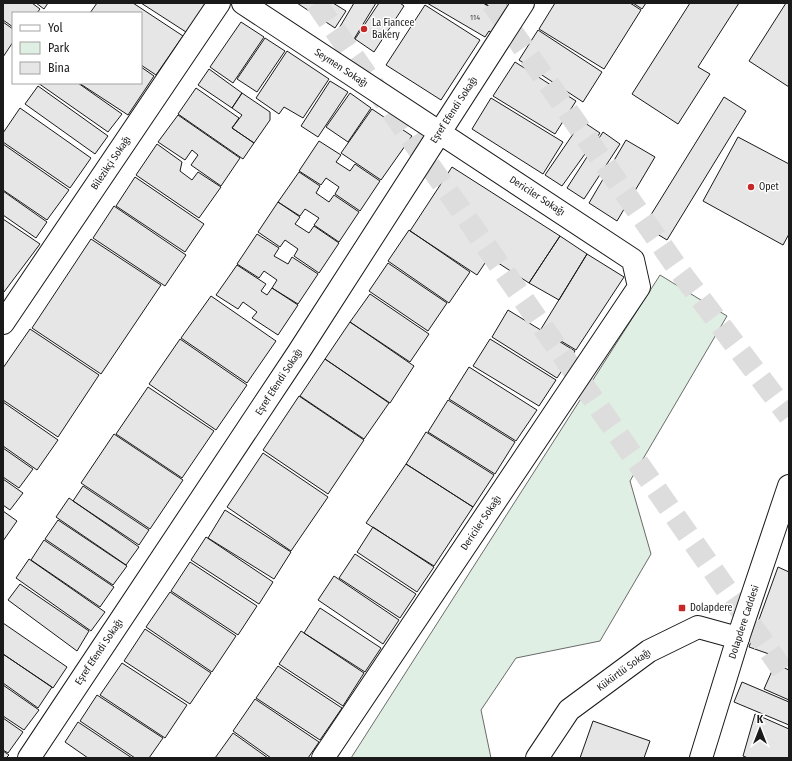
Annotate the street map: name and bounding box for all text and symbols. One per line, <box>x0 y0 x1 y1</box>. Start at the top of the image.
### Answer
legend <box>12 12 142 84</box>
house number: 114 <box>470 13 480 22</box>
place label: La Fiancee Bakery <box>372 17 414 41</box>
text: Yol <box>48 21 63 35</box>
marker: La Fiancee Bakery <box>359 24 369 34</box>
text: Park <box>48 41 70 55</box>
street label: Seymen Sokağı <box>312 46 370 90</box>
text: Bina <box>48 61 70 75</box>
street label: Eşref Efendi Sokağı <box>428 74 480 146</box>
street label: Bilezikçi Sokağı <box>89 134 133 192</box>
street label: Dericiler Sokağı <box>507 174 567 218</box>
place label: Opet <box>759 181 780 193</box>
marker: Opet <box>746 182 756 192</box>
street label: Eşref Efendi Sokağı <box>253 346 305 418</box>
street label: Dericiler Sokağı <box>458 493 504 553</box>
street label: Dolapdere Caddesi <box>726 584 762 660</box>
place label: Dolapdere <box>690 602 732 614</box>
marker: Dolapdere <box>677 603 687 613</box>
street label: Eşref Efendi Sokağı <box>72 617 126 687</box>
street label: Kükürtlü Sokağı <box>595 646 653 694</box>
north arrow <box>740 709 780 749</box>
text: K <box>757 713 764 726</box>

